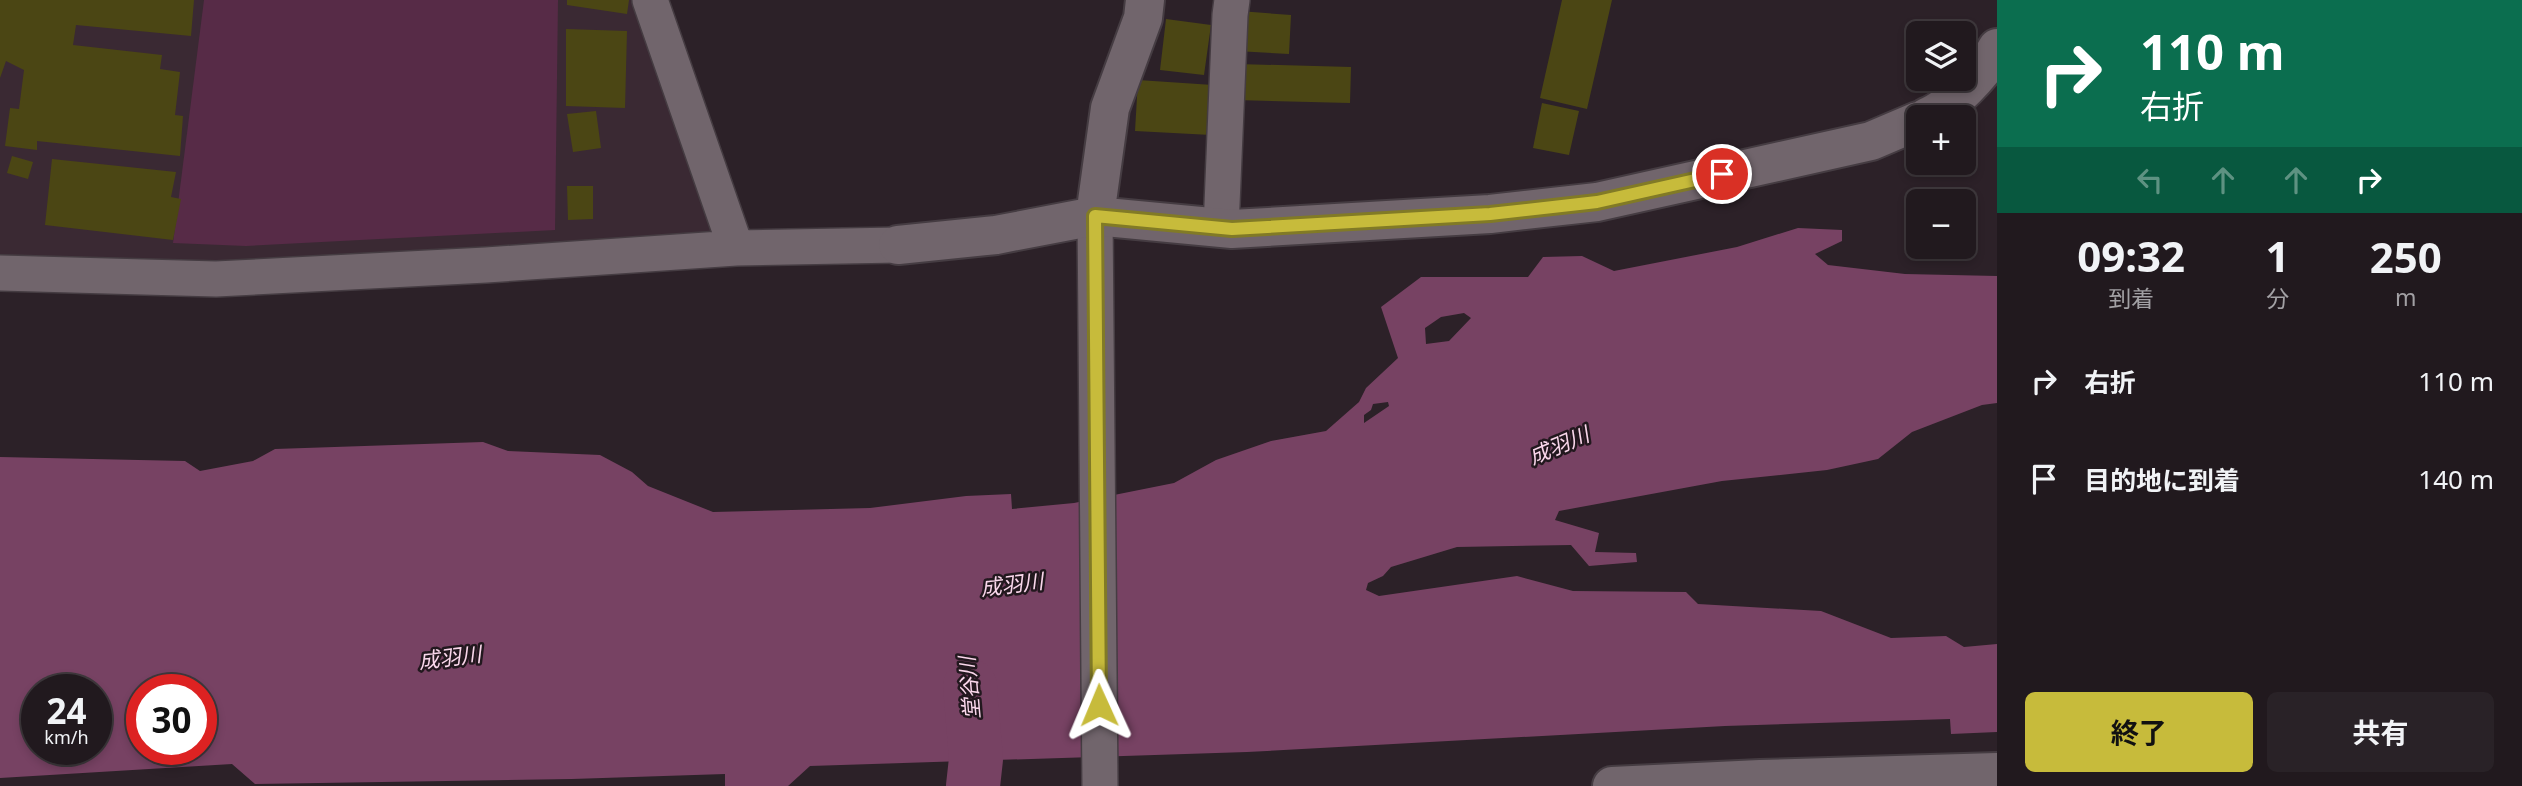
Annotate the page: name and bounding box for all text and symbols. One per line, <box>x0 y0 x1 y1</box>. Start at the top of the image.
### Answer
text: 110 m <box>2140 18 2285 84</box>
map controls <box>1906 21 1976 259</box>
button: layers <box>1906 21 1976 91</box>
icon: right <box>2025 28 2116 119</box>
text: 右折 <box>2140 84 2204 127</box>
button: + <box>1906 105 1976 175</box>
pin <box>1692 144 1752 204</box>
icon: arrive <box>1703 155 1741 193</box>
icon: left <box>2131 161 2169 199</box>
icon: ahead <box>2204 161 2242 199</box>
icon: ahead <box>2277 161 2315 199</box>
icon: right <box>2350 161 2388 199</box>
button: − <box>1906 189 1976 259</box>
text: 09:32 <box>2077 227 2185 284</box>
text: 1 <box>2265 227 2289 284</box>
text: 250 <box>2370 228 2442 285</box>
text: m <box>2395 281 2416 313</box>
text: 到着 <box>2108 282 2154 314</box>
text: 分 <box>2266 282 2289 314</box>
icon: right <box>2025 362 2063 400</box>
text: 110 m <box>2418 363 2494 399</box>
text: 右折 <box>2084 364 2136 400</box>
water label: 成羽川 <box>1524 419 1595 470</box>
icon: arrive <box>2025 460 2063 498</box>
text: 140 m <box>2418 461 2494 497</box>
text: 目的地に到着 <box>2084 462 2240 498</box>
water label: 成羽川 <box>979 566 1047 602</box>
water label: 成羽川 <box>417 639 485 675</box>
water label: 堂谷川 <box>952 653 986 721</box>
position arrow <box>1062 668 1136 742</box>
speed limit sign: 30 <box>126 674 217 765</box>
text: 24 <box>46 687 87 734</box>
button: 終了 <box>2025 692 2253 772</box>
button: 共有 <box>2267 692 2494 772</box>
text: km/h <box>44 725 89 749</box>

